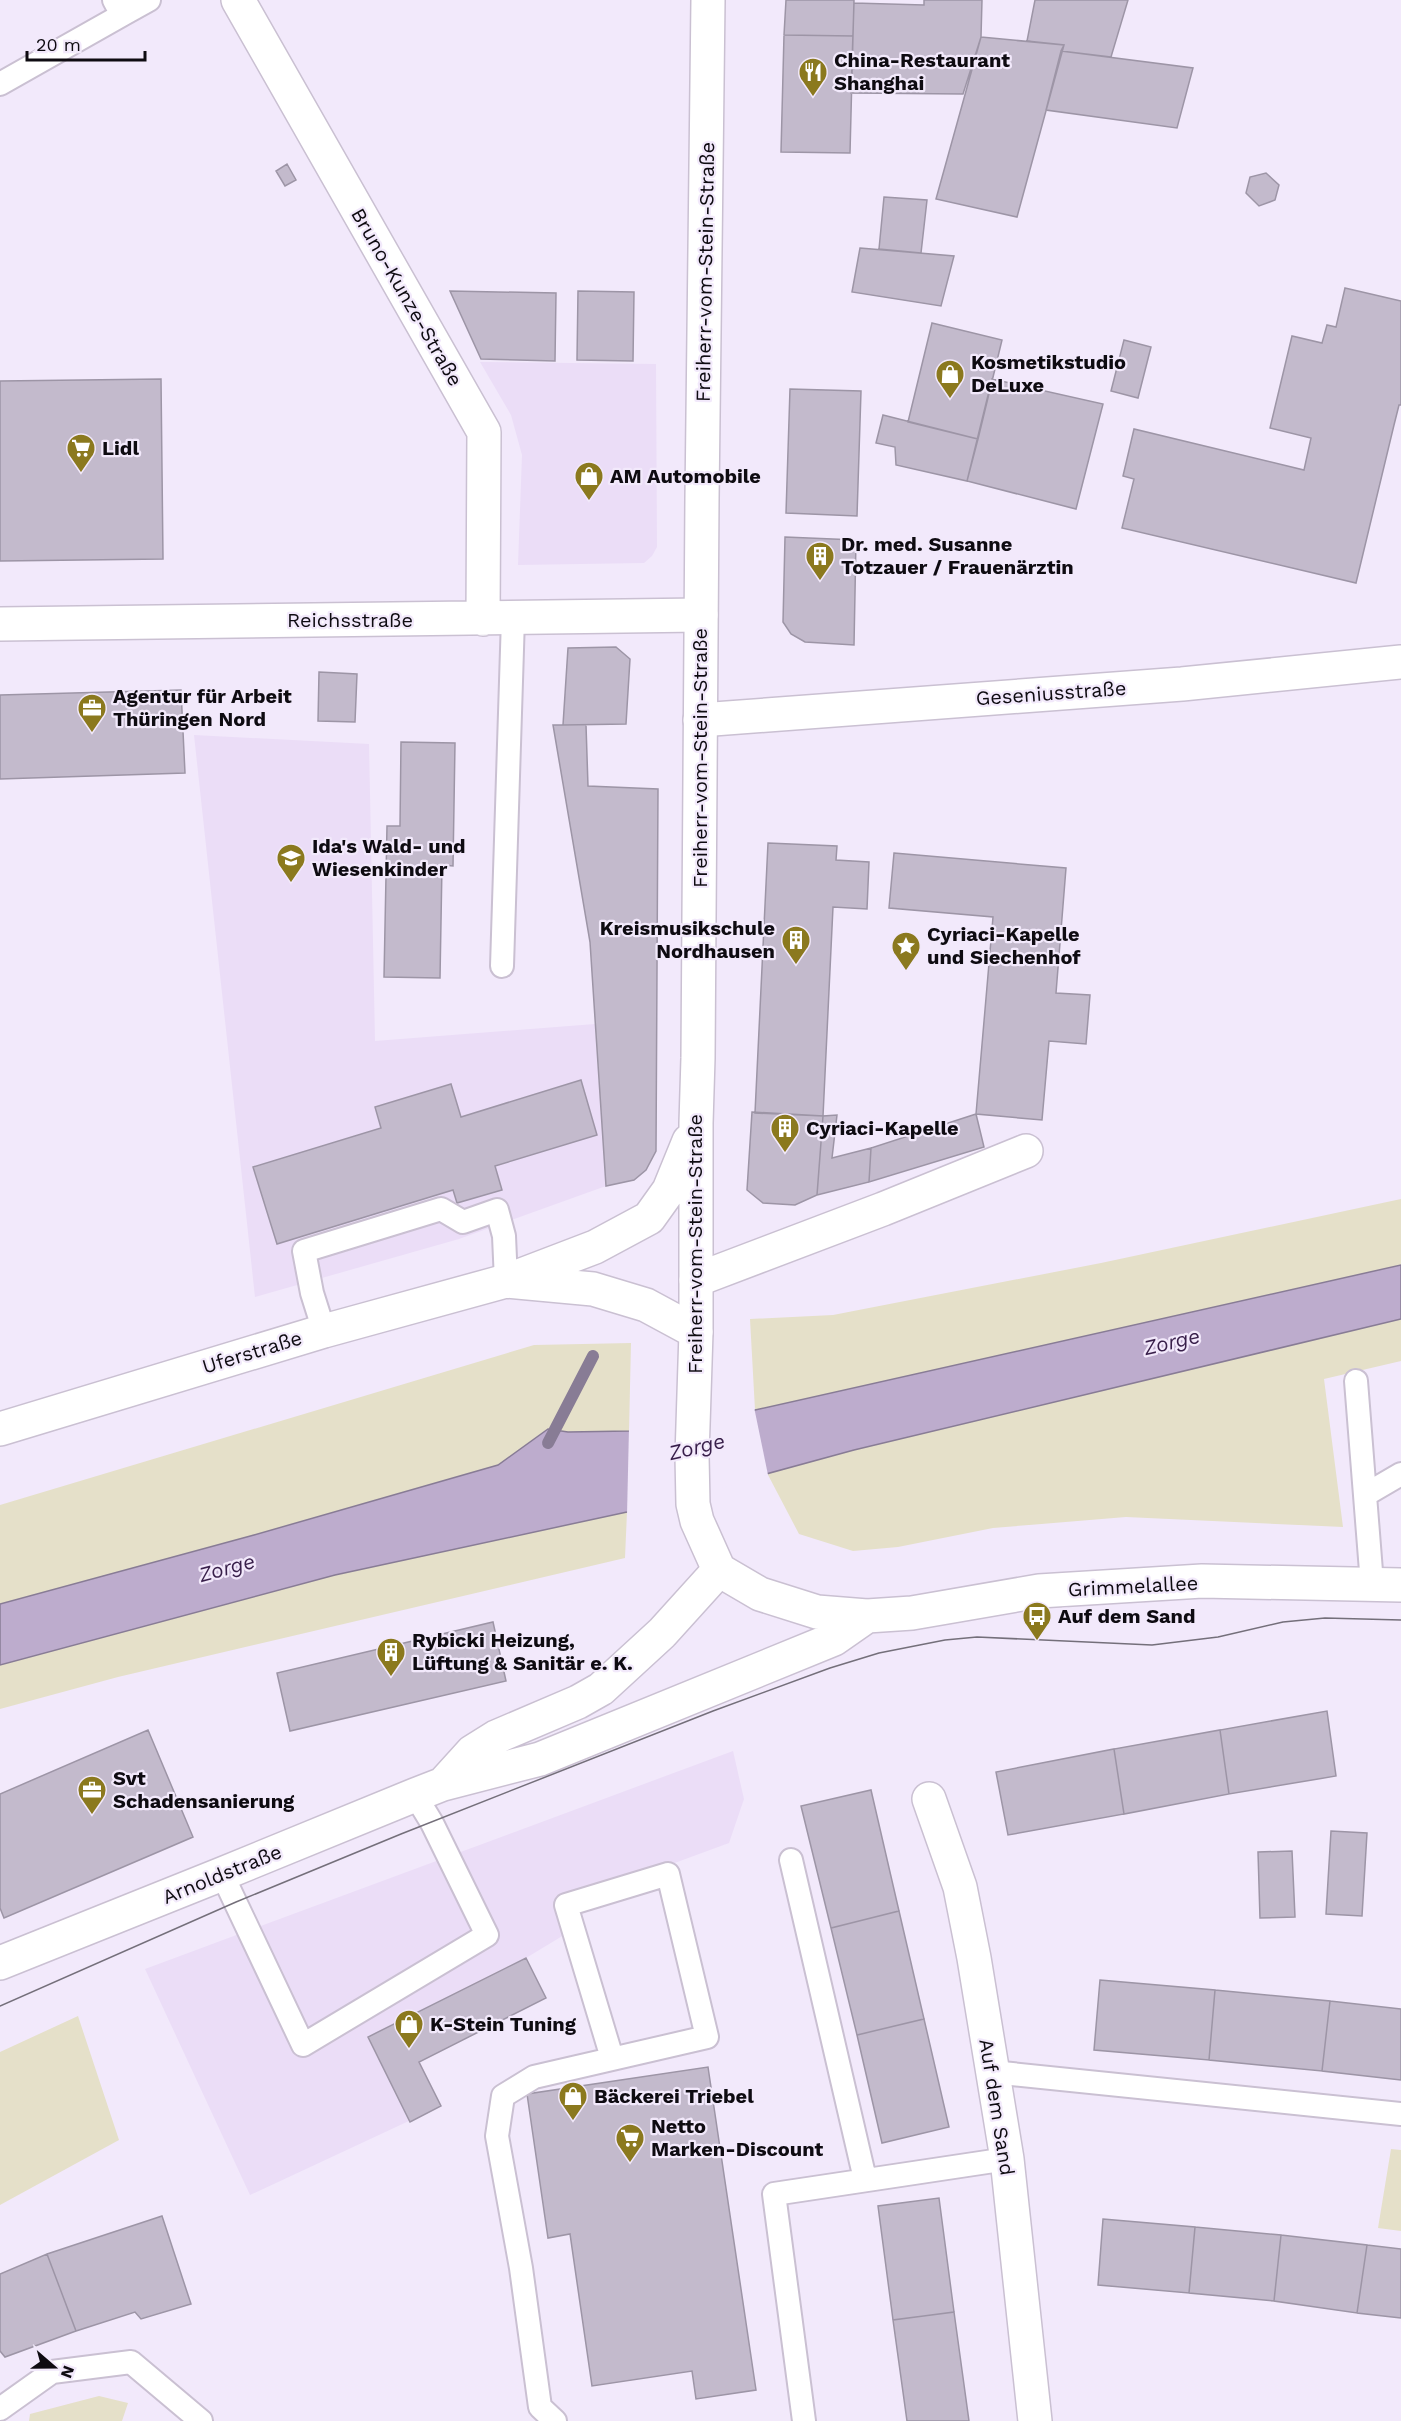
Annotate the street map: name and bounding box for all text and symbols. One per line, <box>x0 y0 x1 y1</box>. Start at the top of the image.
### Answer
scale bar <box>27 24 146 62</box>
text: 20 m <box>36 34 81 55</box>
place label: China-Restaurant Shanghai <box>834 48 1010 95</box>
restaurant icon: China-Restaurant Shanghai <box>797 56 829 98</box>
street label: Freiherr-vom-Stein-Straße <box>691 142 719 402</box>
street label: Bruno-Kunze-Straße <box>346 204 468 390</box>
place label: Kosmetikstudio DeLuxe <box>971 350 1126 397</box>
shop icon: Kosmetikstudio DeLuxe <box>934 358 966 400</box>
supermarket icon: Lidl <box>65 432 97 474</box>
place label: Lidl <box>102 436 139 460</box>
shop icon: AM Automobile <box>573 460 605 502</box>
place label: AM Automobile <box>610 464 761 488</box>
place label: Dr. med. Susanne Totzauer / Frauenärztin <box>841 532 1074 579</box>
building icon: Dr. med. Susanne Totzauer / Frauenärztin <box>804 540 836 582</box>
street label: Reichsstraße <box>287 608 413 632</box>
street label: Freiherr-vom-Stein-Straße <box>688 628 712 888</box>
street label: Geseniusstraße <box>975 676 1127 710</box>
place label: Agentur für Arbeit Thüringen Nord <box>113 684 292 731</box>
office icon: Agentur für Arbeit Thüringen Nord <box>76 692 108 734</box>
place label: Ida's Wald- und Wiesenkinder <box>312 834 466 881</box>
school or university icon: Ida's Wald- und Wiesenkinder <box>275 842 307 884</box>
place label: Kreismusikschule Nordhausen <box>600 916 775 963</box>
place label: Cyriaci-Kapelle und Siechenhof <box>927 922 1081 969</box>
building icon: Kreismusikschule Nordhausen <box>780 924 812 966</box>
place icon: Cyriaci-Kapelle und Siechenhof <box>890 930 922 972</box>
building icon: Cyriaci-Kapelle <box>769 1112 801 1154</box>
street label: Freiherr-vom-Stein-Straße <box>683 1114 707 1374</box>
place label: Cyriaci-Kapelle <box>806 1116 959 1140</box>
water label: Zorge <box>1140 1323 1202 1360</box>
street label: Uferstraße <box>199 1325 305 1379</box>
water label: Zorge <box>665 1428 727 1465</box>
water label: Zorge <box>195 1548 258 1587</box>
street label: Grimmelallee <box>1067 1571 1199 1601</box>
bus stop icon: Auf dem Sand <box>1021 1600 1053 1642</box>
place label: Auf dem Sand <box>1058 1604 1196 1628</box>
place label: Rybicki Heizung, Lüftung & Sanitär e. K. <box>412 1628 633 1675</box>
building icon: Rybicki Heizung, Lüftung & Sanitär e. K. <box>375 1636 407 1678</box>
place label: Svt Schadensanierung <box>113 1766 295 1813</box>
office icon: Svt Schadensanierung <box>76 1774 108 1816</box>
street label: Arnoldstraße <box>159 1839 285 1909</box>
shop icon: K-Stein Tuning <box>393 2008 425 2050</box>
place label: K-Stein Tuning <box>430 2012 577 2036</box>
street label: Auf dem Sand <box>974 2037 1020 2177</box>
shop icon: Bäckerei Triebel <box>557 2080 589 2122</box>
place label: Bäckerei Triebel <box>594 2084 754 2108</box>
place label: Netto Marken-Discount <box>651 2114 824 2161</box>
supermarket icon: Netto Marken-Discount <box>614 2122 646 2164</box>
north arrow <box>24 2337 84 2397</box>
text: N <box>57 2363 79 2381</box>

